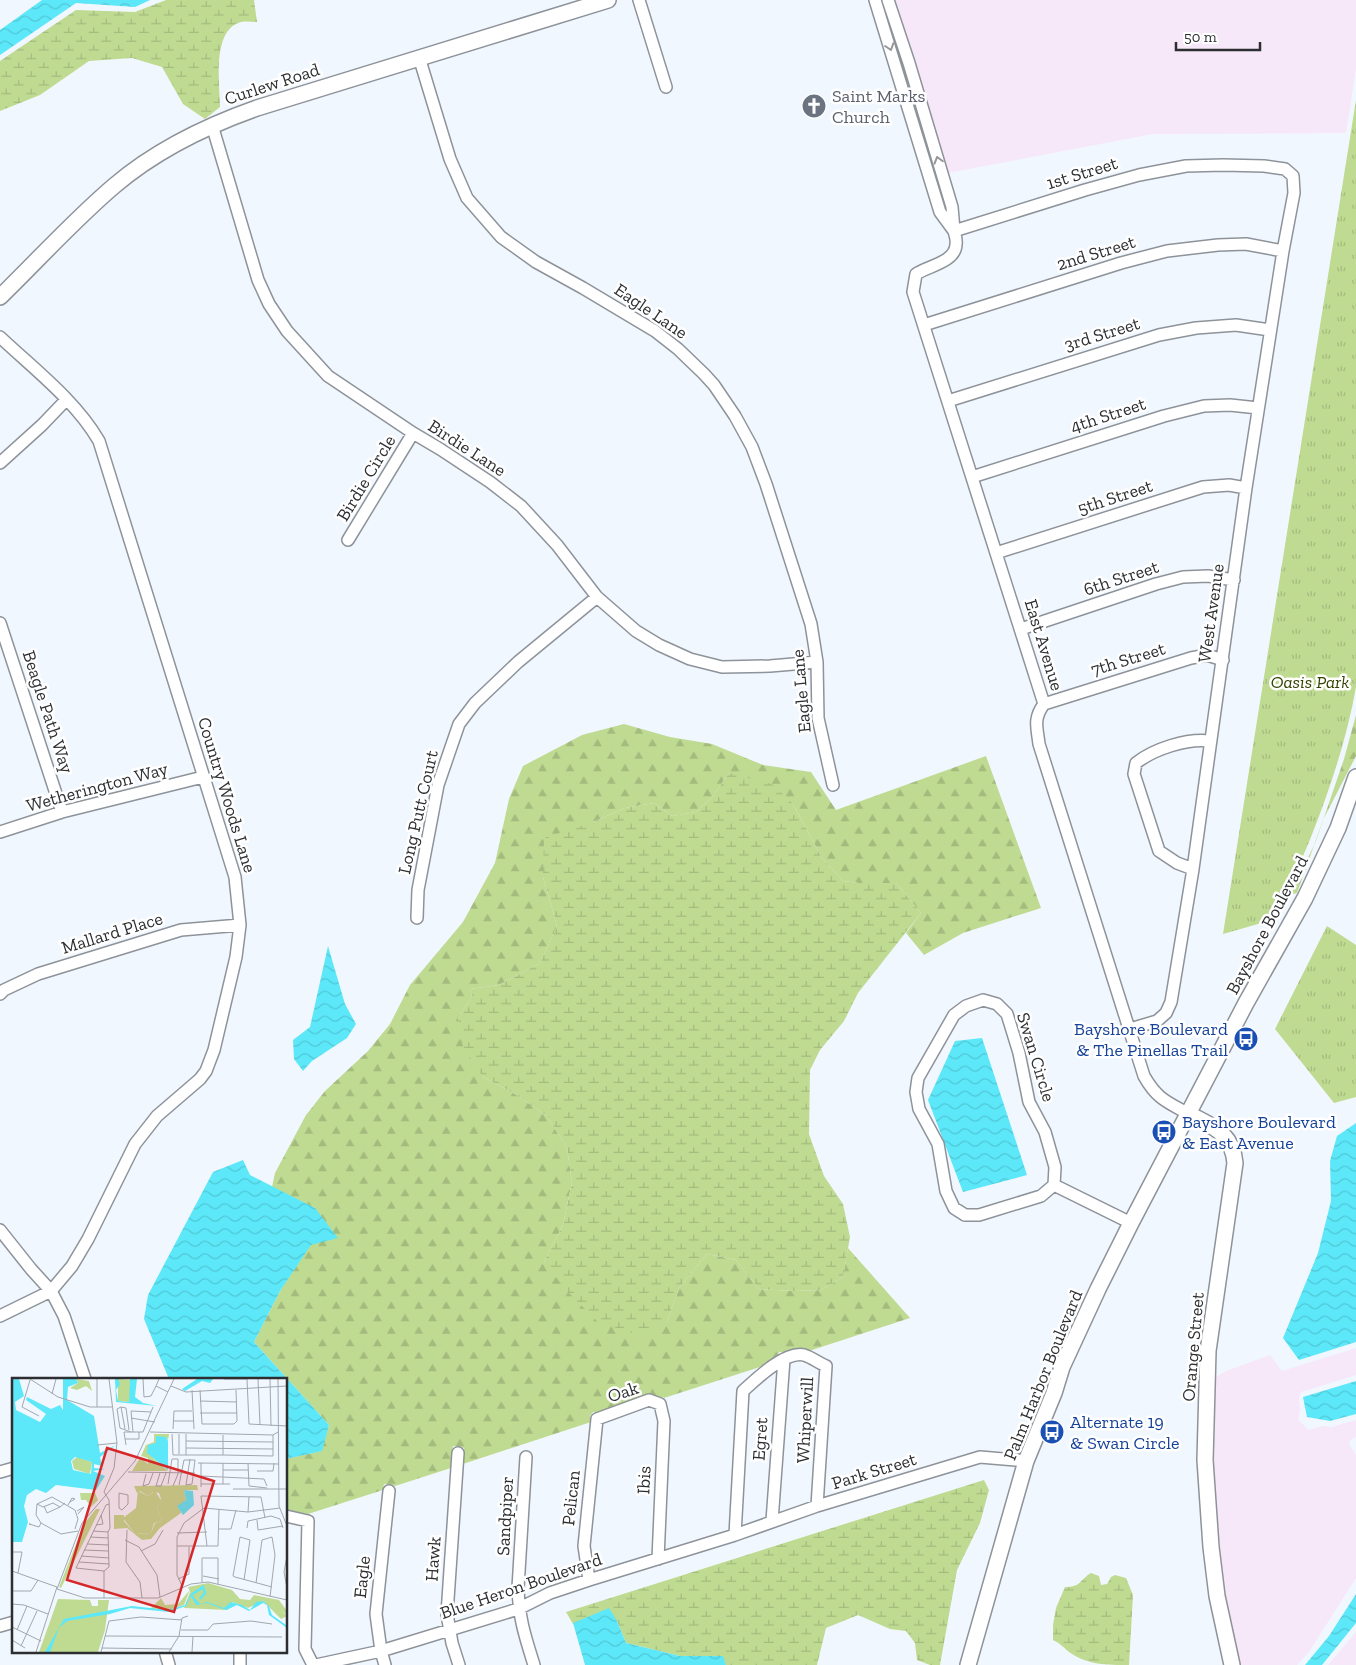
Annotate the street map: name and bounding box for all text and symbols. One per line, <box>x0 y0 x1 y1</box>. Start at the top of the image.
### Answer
scale bar <box>1176 20 1260 52</box>
text: 50 m <box>1184 28 1217 46</box>
one-way arrow <box>884 42 894 50</box>
street label: Curlew Road <box>222 58 322 110</box>
place label: Saint Marks Church <box>832 85 926 128</box>
church icon: Saint Marks Church <box>801 93 827 119</box>
street label: 1st Street <box>1044 152 1120 194</box>
one-way arrow <box>933 157 943 165</box>
street label: 2nd Street <box>1054 231 1138 275</box>
street label: Eagle Lane <box>610 278 692 344</box>
street label: 3rd Street <box>1062 312 1143 356</box>
street label: 4th Street <box>1068 392 1149 437</box>
street label: Birdie Lane <box>424 415 510 481</box>
street label: Birdie Circle <box>332 431 400 525</box>
street label: 5th Street <box>1075 474 1155 519</box>
street label: 6th Street <box>1081 555 1162 600</box>
street label: West Avenue <box>1193 562 1229 664</box>
street label: East Avenue <box>1020 597 1068 693</box>
street label: 7th Street <box>1088 637 1168 681</box>
street label: Beagle Path Way <box>18 648 78 777</box>
street label: Eagle Lane <box>786 648 816 734</box>
park label: Oasis Park <box>1271 671 1349 693</box>
street label: Country Woods Lane <box>193 715 261 875</box>
street label: Long Putt Court <box>393 748 443 876</box>
street label: Wetherington Way <box>24 757 171 816</box>
street label: Bayshore Boulevard <box>1221 852 1313 998</box>
street label: Mallard Place <box>59 907 165 959</box>
street label: Swan Circle <box>1012 1010 1060 1104</box>
place label: Bayshore Boulevard & The Pinellas Trail <box>1074 1018 1228 1061</box>
bus stop icon: Bayshore Boulevard & The Pinellas Trail <box>1233 1026 1259 1052</box>
place label: Bayshore Boulevard & East Avenue <box>1182 1111 1336 1154</box>
bus stop icon: Bayshore Boulevard & East Avenue <box>1151 1119 1177 1145</box>
street label: Palm Harbor Boulevard <box>999 1287 1087 1463</box>
street label: Orange Street <box>1177 1291 1209 1403</box>
street label: Whiperwill <box>792 1376 818 1464</box>
street label: Oak <box>605 1377 642 1407</box>
inset map <box>12 1378 288 1652</box>
place label: Alternate 19 & Swan Circle <box>1070 1411 1179 1454</box>
street label: Egret <box>748 1416 773 1461</box>
bus stop icon: Alternate 19 & Swan Circle <box>1039 1419 1065 1445</box>
street label: Park Street <box>829 1448 919 1494</box>
street label: Ibis <box>632 1465 656 1495</box>
street label: Pelican <box>557 1469 585 1527</box>
street label: Sandpiper <box>492 1476 518 1556</box>
street label: Hawk <box>420 1535 446 1582</box>
street label: Blue Heron Boulevard <box>437 1548 605 1624</box>
street label: Eagle <box>349 1555 375 1599</box>

